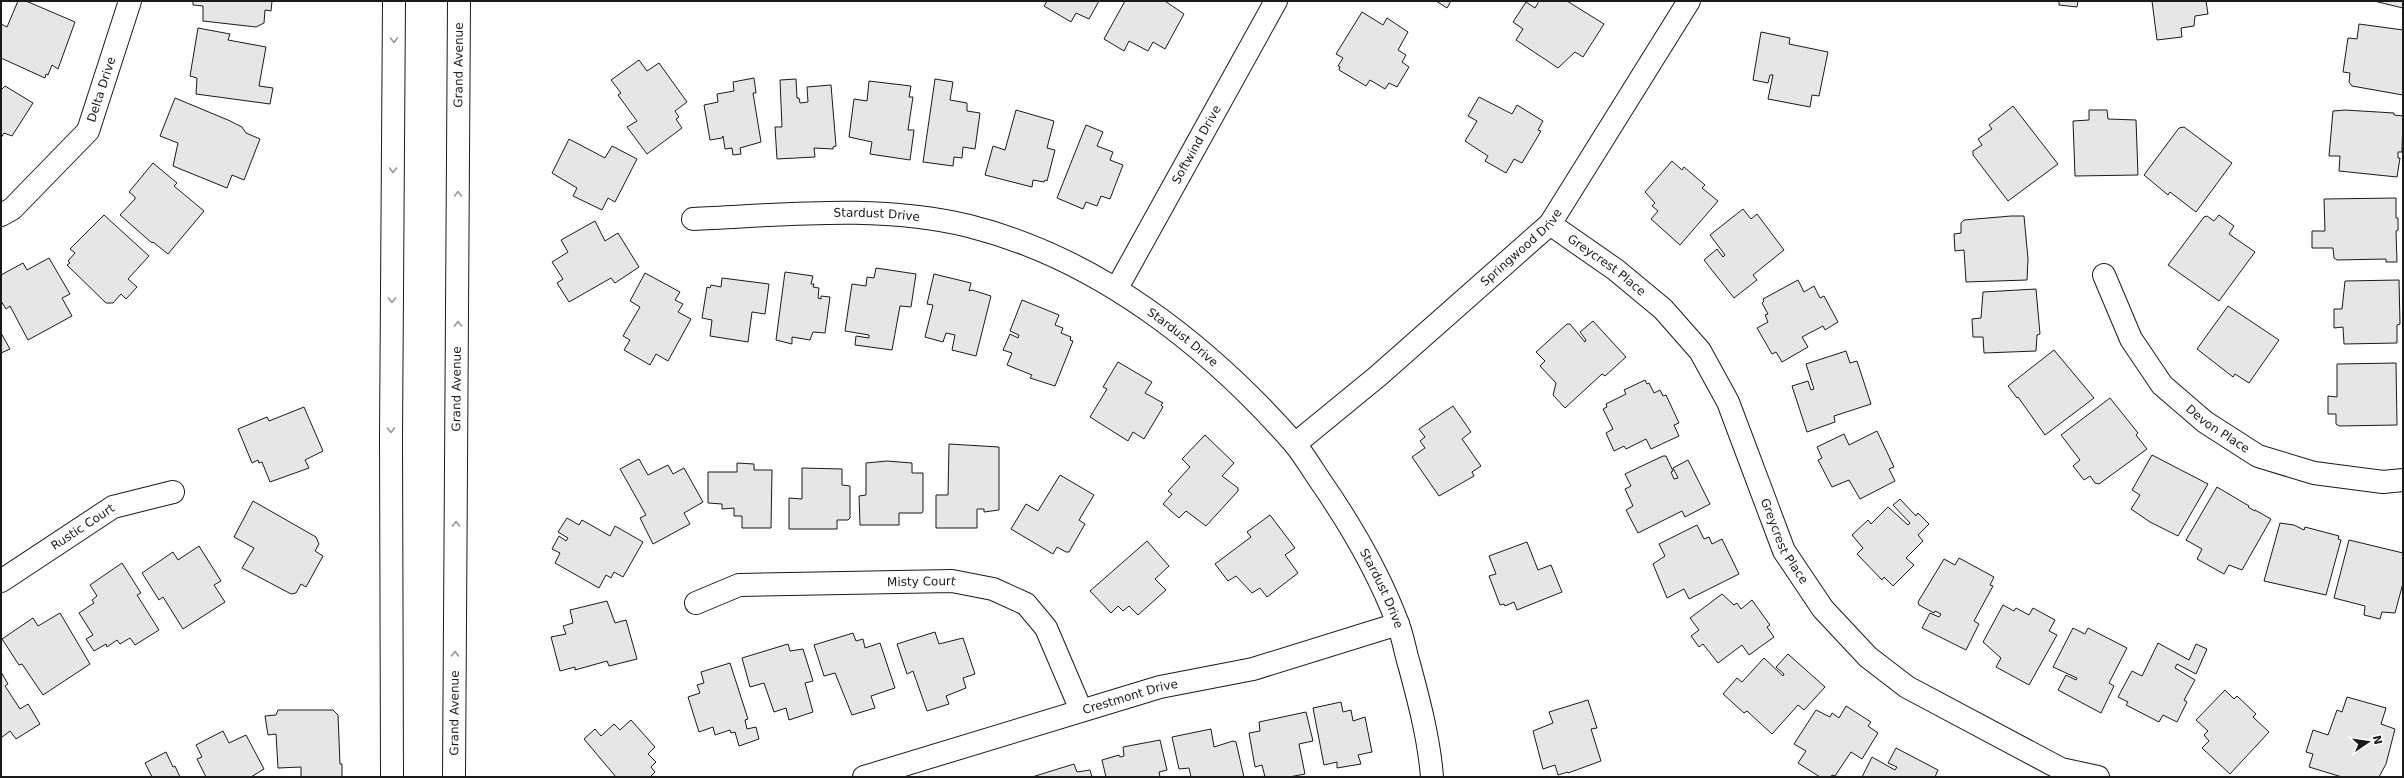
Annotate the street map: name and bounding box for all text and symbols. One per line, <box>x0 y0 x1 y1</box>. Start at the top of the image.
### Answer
street label: Grand Avenue <box>451 22 466 108</box>
one-way arrow <box>390 37 398 43</box>
street label: Delta Drive <box>84 55 118 124</box>
street label: Softwind Drive <box>1169 103 1224 186</box>
one-way arrow <box>389 167 397 173</box>
one-way arrow <box>454 191 462 197</box>
street label: Stardust Drive <box>834 206 921 224</box>
street label: Springwood Drive <box>1478 206 1565 289</box>
street label: Greycrest Place <box>1565 231 1649 299</box>
one-way arrow <box>388 297 396 303</box>
street label: Stardust Drive <box>1145 305 1221 370</box>
one-way arrow <box>453 321 462 327</box>
street label: Grand Avenue <box>449 346 464 432</box>
street label: Devon Place <box>2183 402 2252 456</box>
one-way arrow <box>387 427 395 433</box>
street label: Greycrest Place <box>1758 496 1811 587</box>
street label: Rustic Court <box>48 501 117 553</box>
one-way arrow <box>452 521 460 527</box>
street label: Stardust Drive <box>1357 546 1406 630</box>
street label: Misty Court <box>887 574 957 589</box>
one-way arrow <box>451 651 459 657</box>
street label: Grand Avenue <box>447 670 462 756</box>
street label: Crestmont Drive <box>1081 677 1179 717</box>
north arrow <box>2348 722 2388 762</box>
text: N <box>2370 734 2385 746</box>

